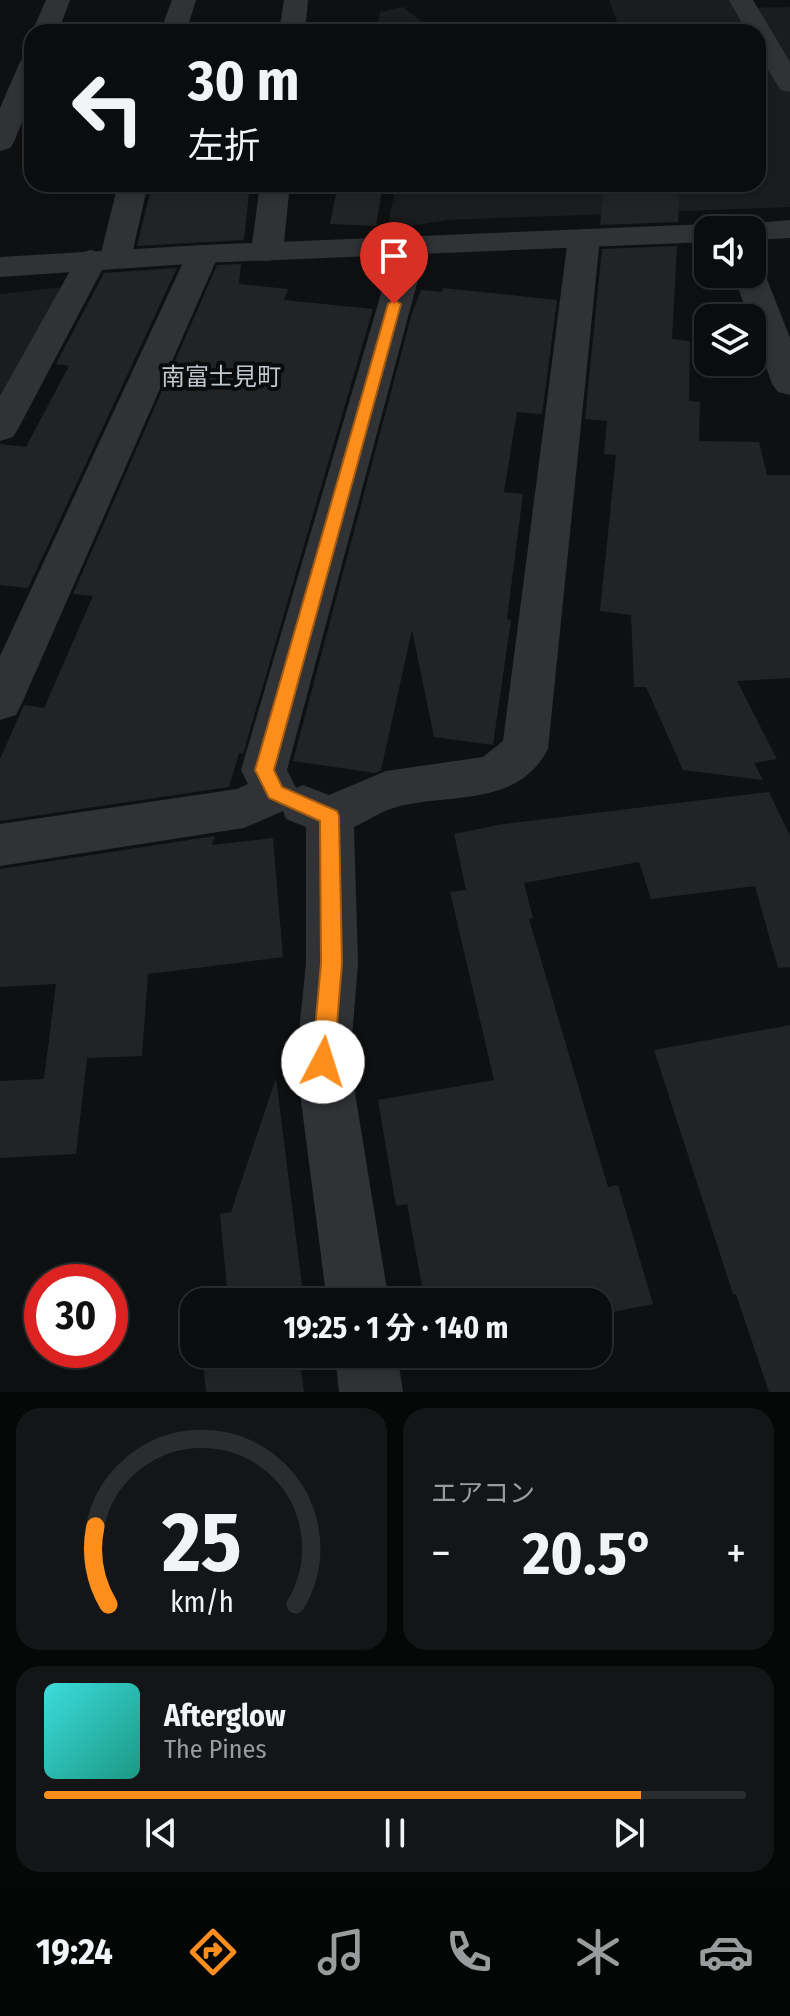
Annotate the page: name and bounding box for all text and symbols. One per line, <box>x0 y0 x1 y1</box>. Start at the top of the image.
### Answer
text: 30 m <box>188 48 299 115</box>
icon: left <box>56 56 160 160</box>
text: 左折 <box>188 124 260 168</box>
map controls <box>694 216 766 376</box>
button: sound <box>694 216 766 288</box>
pin <box>360 222 428 304</box>
icon: arrive <box>372 234 416 278</box>
button: layers <box>694 304 766 376</box>
district label: 南富士見町 <box>161 363 281 391</box>
position arrow <box>281 1020 365 1104</box>
speed limit sign: 30 <box>24 1264 128 1368</box>
text: 19:25 · 1 分 · 140 m <box>284 1310 508 1346</box>
text: エアコン <box>431 1478 535 1509</box>
text: 25 <box>161 1493 241 1593</box>
text: 20.5° <box>523 1518 654 1590</box>
text: − <box>431 1527 451 1580</box>
text: + <box>726 1527 746 1580</box>
text: km/h <box>170 1585 233 1620</box>
text: Afterglow <box>164 1698 286 1734</box>
text: The Pines <box>164 1734 267 1765</box>
icon: previous <box>139 1811 183 1855</box>
icon: pause <box>373 1811 417 1855</box>
icon: next <box>607 1811 651 1855</box>
icon: directions <box>185 1924 241 1980</box>
icon: music <box>313 1924 369 1980</box>
icon: phone <box>441 1924 497 1980</box>
icon: climate <box>570 1924 626 1980</box>
icon: car <box>698 1924 754 1980</box>
text: 19:24 <box>36 1930 113 1974</box>

